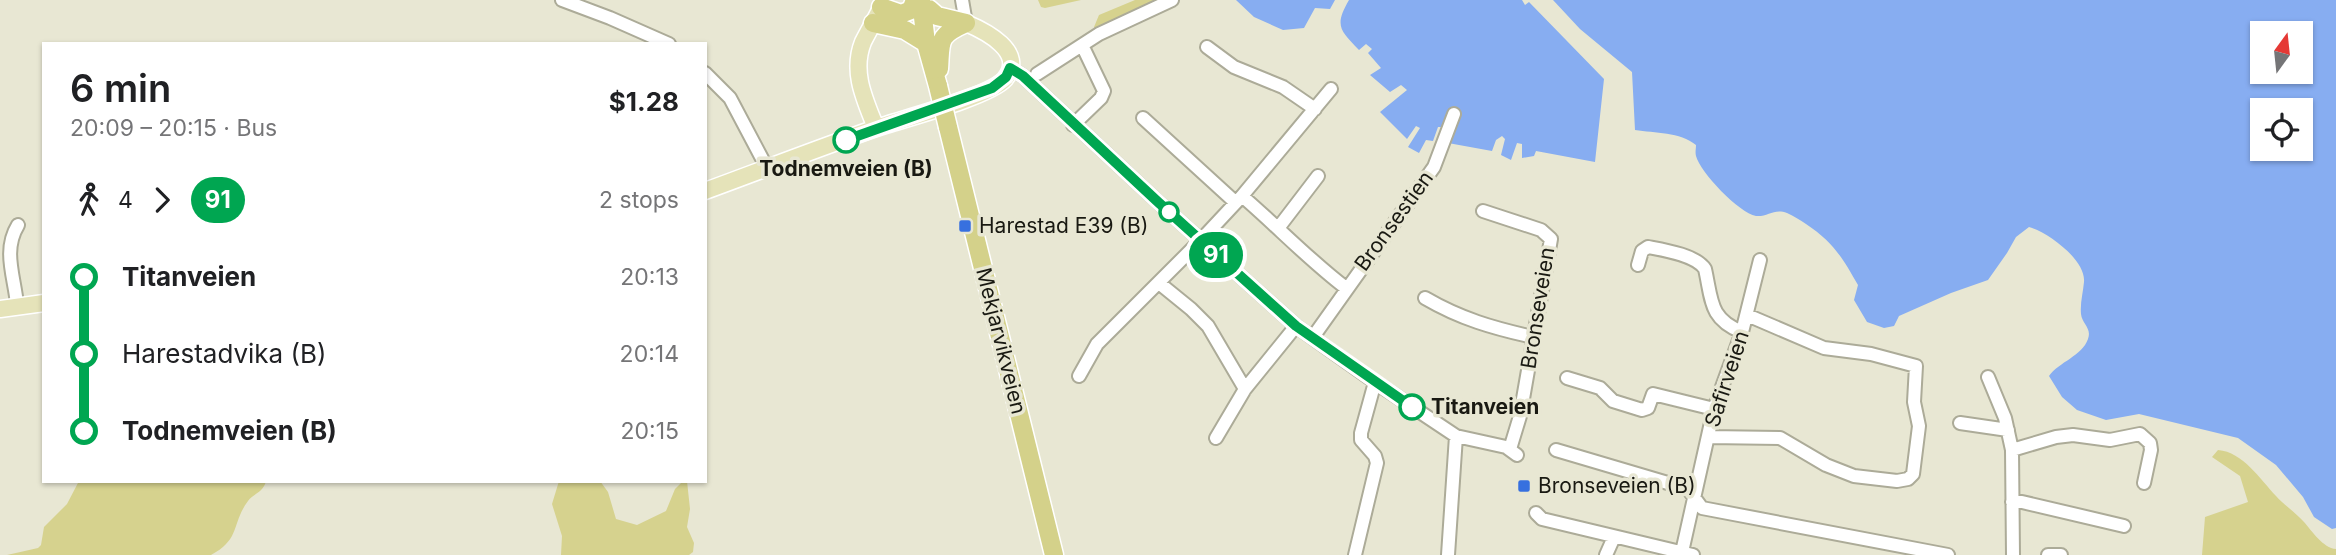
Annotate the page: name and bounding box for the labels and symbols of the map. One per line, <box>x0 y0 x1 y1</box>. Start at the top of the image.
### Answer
north arrow <box>2250 21 2314 84</box>
marker: Todnemveien (B) <box>833 127 859 153</box>
place label: Todnemveien (B) <box>759 156 933 181</box>
street label: Bronsestien <box>1349 166 1438 276</box>
unlabelled marker <box>1159 202 1179 222</box>
place label: Harestad E39 (B) <box>979 213 1148 238</box>
marker: Harestad E39 (B) <box>957 218 973 234</box>
line badge: 91 <box>1184 232 1248 278</box>
street label: Bronseveien <box>1516 245 1559 370</box>
street label: Mekjarvikveien <box>971 265 1032 417</box>
street label: Safirveien <box>1699 328 1754 430</box>
marker: Titanveien <box>1399 394 1425 420</box>
place label: Titanveien <box>1431 394 1539 419</box>
place label: Bronseveien (B) <box>1538 473 1696 498</box>
marker: Bronseveien (B) <box>1516 478 1532 494</box>

